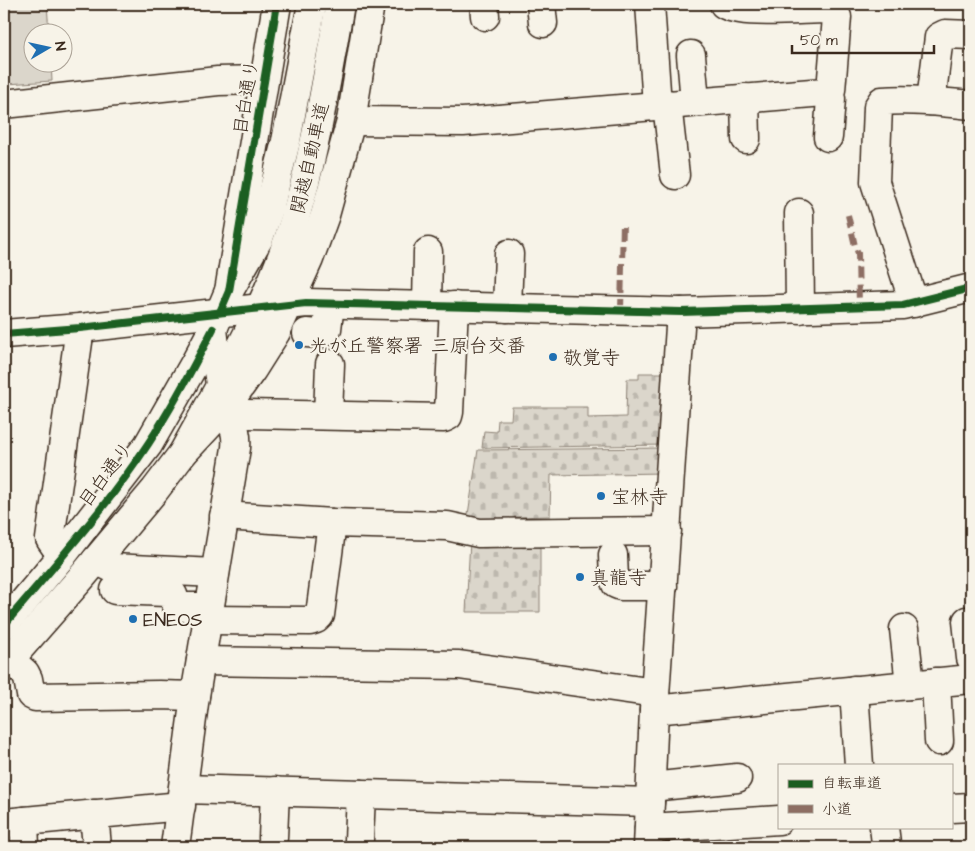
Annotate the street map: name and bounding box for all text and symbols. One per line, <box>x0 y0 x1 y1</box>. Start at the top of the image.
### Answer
north arrow <box>22 22 72 72</box>
scale bar <box>792 22 935 54</box>
text: 50 m <box>800 30 838 51</box>
text: N <box>49 40 70 52</box>
street label: 目白通り <box>227 58 266 137</box>
street label: 関越自動車道 <box>284 100 336 217</box>
place label: 光が丘警察署 三原台交番 <box>309 333 526 360</box>
marker: 光が丘警察署 三原台交番 <box>293 339 305 351</box>
place label: 敬覚寺 <box>563 345 620 372</box>
marker: 敬覚寺 <box>547 351 559 363</box>
street label: 目白通り <box>73 436 140 513</box>
place label: 宝林寺 <box>611 484 668 511</box>
marker: 宝林寺 <box>595 490 607 502</box>
place label: 真龍寺 <box>590 565 647 592</box>
marker: 真龍寺 <box>574 571 586 583</box>
place label: ENEOS <box>143 607 202 634</box>
marker: ENEOS <box>127 613 139 625</box>
legend <box>778 764 952 828</box>
text: 自転車道 <box>822 773 882 794</box>
text: 小道 <box>822 799 852 820</box>

